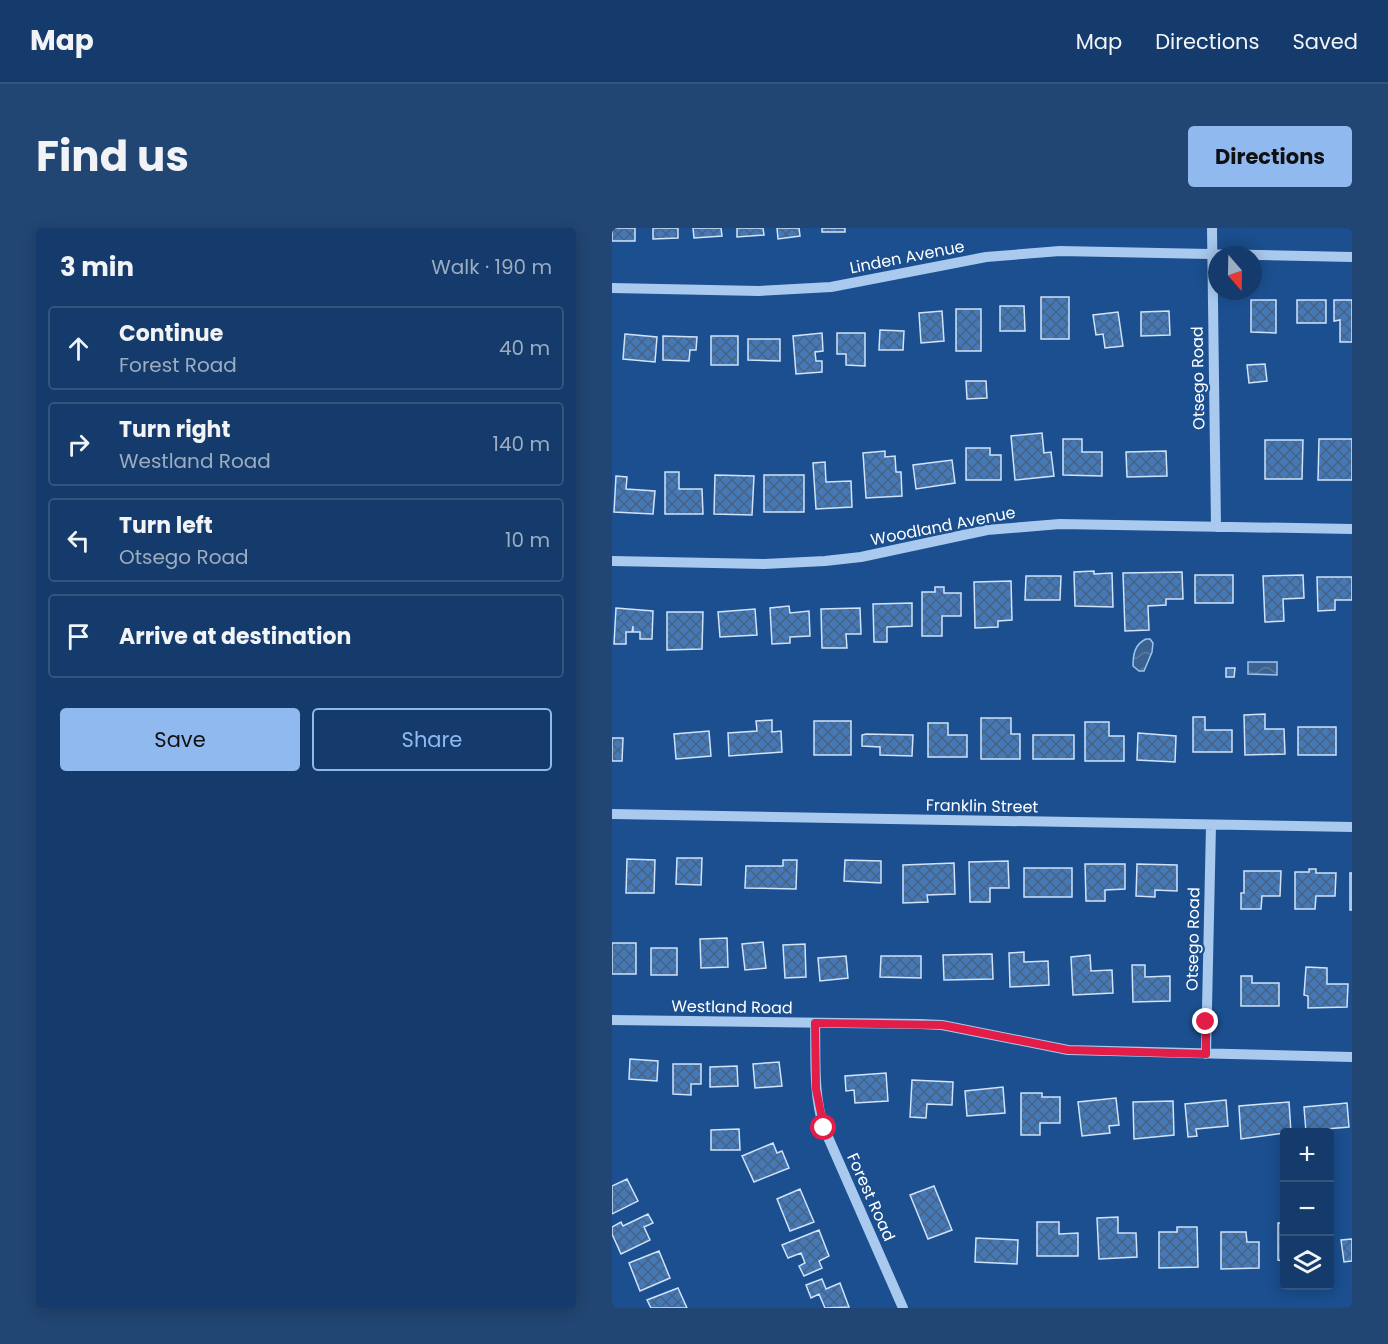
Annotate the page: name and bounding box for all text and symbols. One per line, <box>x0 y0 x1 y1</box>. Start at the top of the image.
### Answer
text: Map <box>30 21 94 60</box>
text: Map <box>1076 27 1122 56</box>
text: Directions <box>1155 27 1259 56</box>
text: Saved <box>1292 27 1358 56</box>
button: Directions <box>1188 126 1352 187</box>
text: Find us <box>36 127 189 186</box>
street label: Linden Avenue <box>848 235 966 279</box>
north arrow <box>1208 246 1262 300</box>
text: 3 min <box>60 249 134 285</box>
text: Walk · 190 m <box>431 253 552 281</box>
text: Continue <box>119 318 223 349</box>
street label: Otsego Road <box>1186 326 1210 430</box>
icon: ahead <box>62 332 95 365</box>
text: 40 m <box>499 334 550 362</box>
text: Forest Road <box>119 351 237 379</box>
text: Turn right <box>119 414 230 445</box>
icon: right <box>62 428 95 461</box>
text: 140 m <box>493 430 550 458</box>
text: Westland Road <box>119 447 271 475</box>
street label: Woodland Avenue <box>869 501 1017 551</box>
text: Turn left <box>119 510 213 541</box>
icon: left <box>62 524 95 557</box>
text: 10 m <box>505 526 550 554</box>
text: Otsego Road <box>119 543 249 571</box>
icon: arrive <box>62 620 95 653</box>
text: Arrive at destination <box>119 621 351 652</box>
button: Save <box>60 708 300 771</box>
button: Share <box>312 708 552 771</box>
street label: Franklin Street <box>926 794 1039 818</box>
street label: Otsego Road <box>1181 887 1205 991</box>
street label: Westland Road <box>671 994 793 1020</box>
route end <box>1192 1008 1218 1034</box>
route start <box>810 1114 836 1140</box>
map controls <box>1280 1128 1334 1290</box>
button: + <box>1280 1128 1334 1182</box>
street label: Forest Road <box>841 1149 901 1245</box>
button: − <box>1280 1182 1334 1236</box>
button: layers <box>1280 1236 1334 1290</box>

